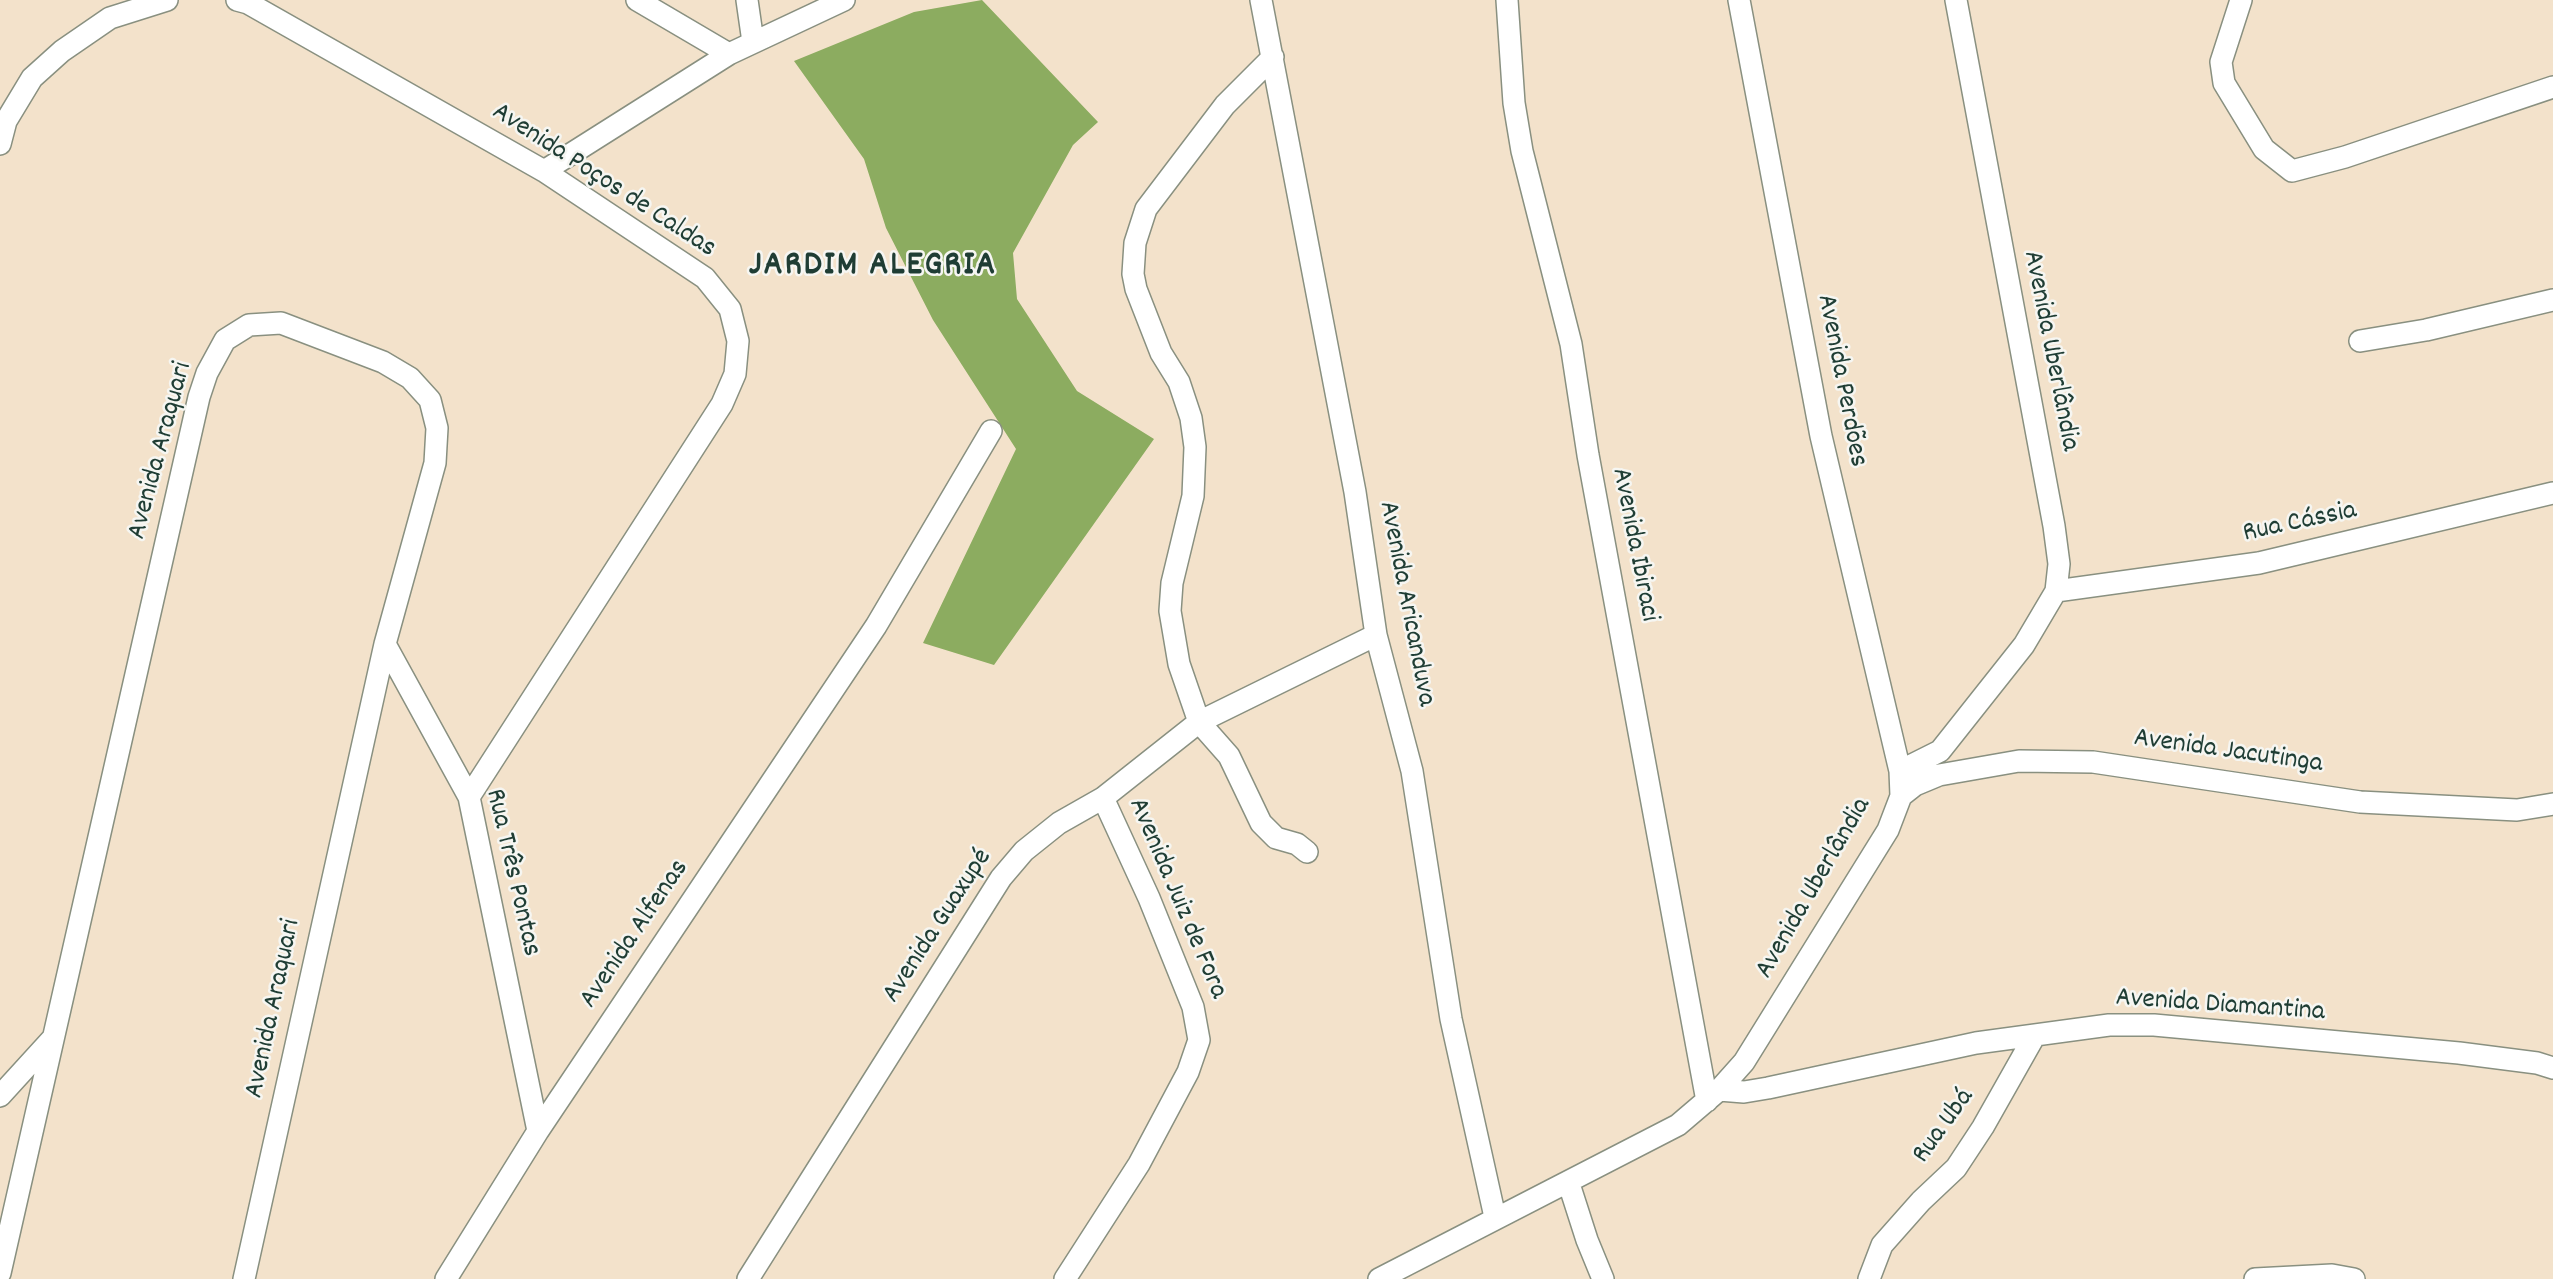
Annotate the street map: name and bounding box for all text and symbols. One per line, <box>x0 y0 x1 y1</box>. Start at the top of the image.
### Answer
street label: Avenida Poços de Caldas <box>485 97 721 267</box>
district label: JARDIM ALEGRIA <box>751 247 995 289</box>
street label: Avenida Uberlândia <box>2013 248 2085 454</box>
street label: Avenida Perdões <box>1807 292 1873 470</box>
street label: Avenida Araquari <box>122 359 202 543</box>
street label: Avenida Ibiraci <box>1602 465 1664 625</box>
street label: Rua Cássia <box>2240 496 2360 552</box>
street label: Avenida Aricanduva <box>1369 499 1441 709</box>
street label: Avenida Jacutinga <box>2131 723 2325 783</box>
street label: Rua Três Pontas <box>475 786 547 960</box>
street label: Avenida Uberlândia <box>1750 793 1880 985</box>
street label: Avenida Juiz de Fora <box>1119 794 1233 1004</box>
street label: Avenida Guaxupé <box>877 844 1001 1010</box>
street label: Avenida Alfenas <box>574 854 698 1016</box>
street label: Avenida Araquari <box>240 916 310 1102</box>
street label: Avenida Diamantina <box>2114 983 2326 1031</box>
street label: Rua Ubá <box>1906 1083 1984 1171</box>

